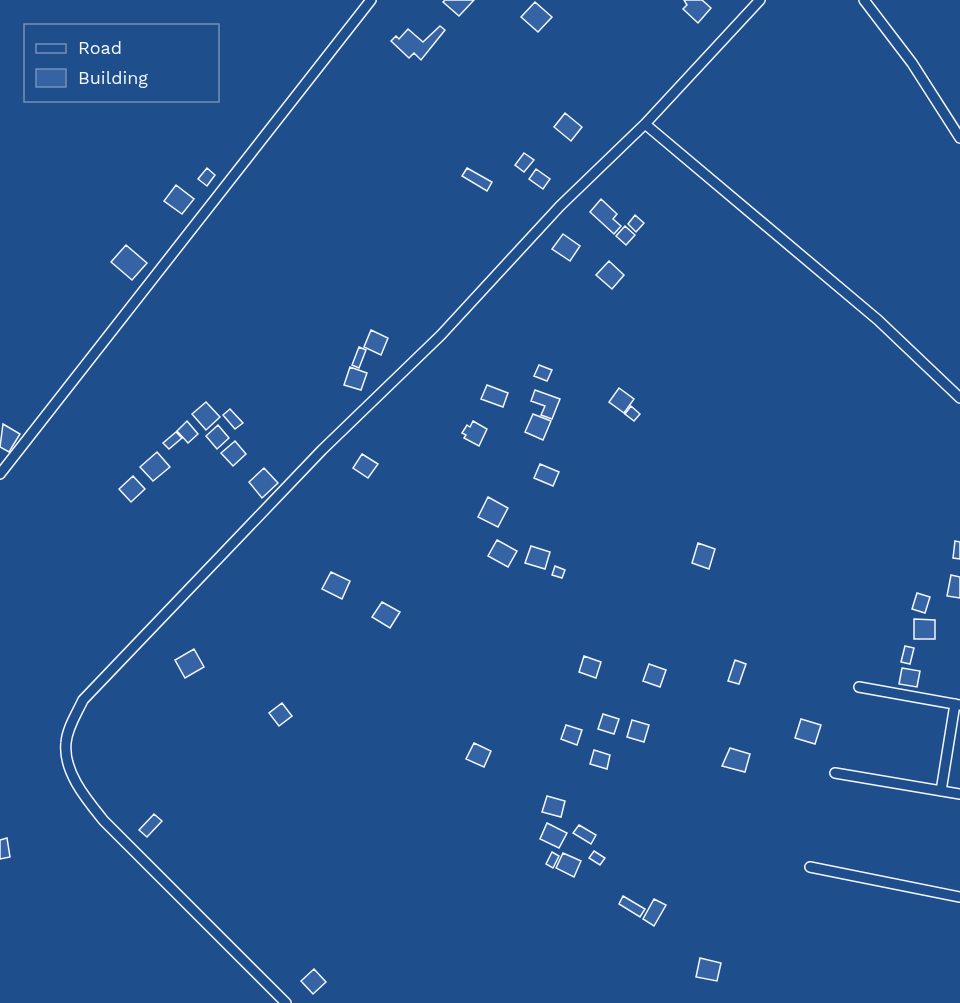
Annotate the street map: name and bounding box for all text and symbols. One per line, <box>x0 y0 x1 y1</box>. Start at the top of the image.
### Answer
legend <box>24 24 219 102</box>
text: Road <box>78 37 122 58</box>
text: Building <box>78 67 148 88</box>

